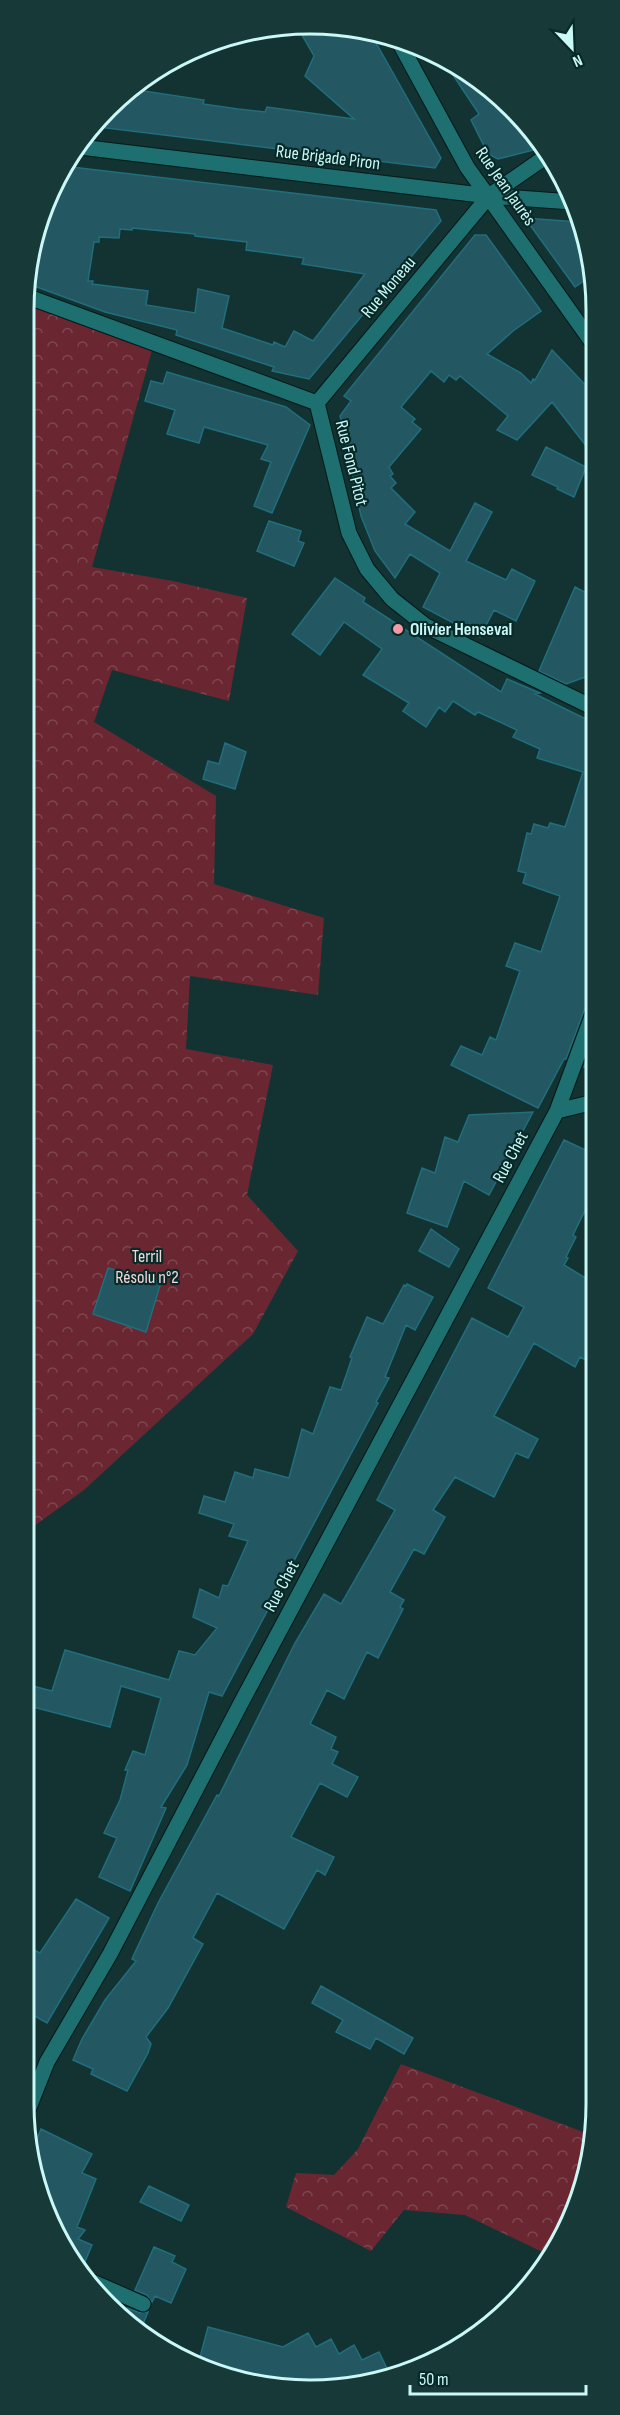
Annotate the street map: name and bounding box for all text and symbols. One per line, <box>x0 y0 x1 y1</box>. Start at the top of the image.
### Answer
north arrow <box>542 18 602 78</box>
text: N <box>570 50 585 71</box>
street label: Rue Brigade Piron <box>275 141 381 174</box>
street label: Rue Jean Jaurès <box>471 143 540 230</box>
street label: Rue Moneau <box>357 252 420 322</box>
street label: Rue Fond Pitot <box>331 418 372 509</box>
place label: Olivier Henseval <box>410 619 512 640</box>
marker: Olivier Henseval <box>391 622 405 636</box>
street label: Rue Chet <box>488 1128 533 1186</box>
park label: Terril Résolu n°2 <box>115 1246 179 1288</box>
street label: Rue Chet <box>259 1557 304 1615</box>
scale bar <box>410 2358 586 2396</box>
text: 50 m <box>419 2369 449 2390</box>

